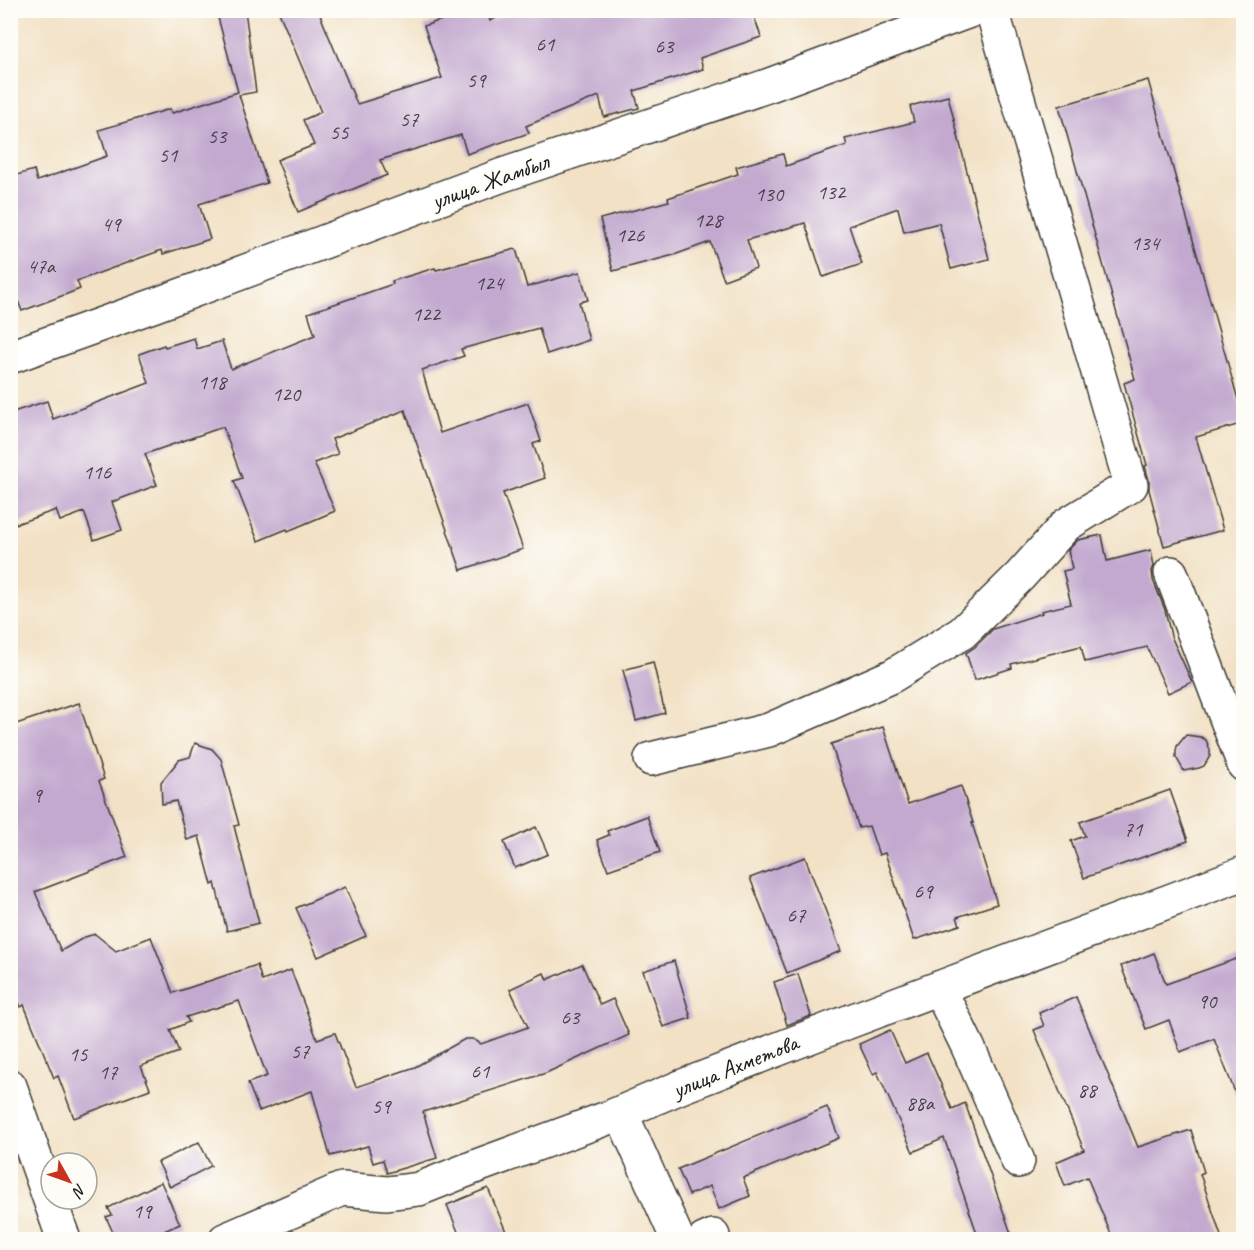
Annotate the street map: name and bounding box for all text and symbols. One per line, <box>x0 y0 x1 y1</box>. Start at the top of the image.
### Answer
house number: 61 <box>536 31 556 57</box>
house number: 63 <box>655 33 675 59</box>
house number: 59 <box>467 67 487 93</box>
house number: 57 <box>400 106 420 132</box>
house number: 55 <box>330 119 350 145</box>
house number: 53 <box>208 123 228 149</box>
house number: 51 <box>159 142 179 168</box>
street label: улица Жамбыл <box>425 145 554 217</box>
house number: 132 <box>817 179 847 205</box>
house number: 130 <box>755 181 785 207</box>
house number: 128 <box>694 207 725 233</box>
house number: 49 <box>102 211 122 237</box>
house number: 126 <box>616 222 645 248</box>
house number: 134 <box>1131 230 1162 256</box>
house number: 47а <box>27 253 57 279</box>
house number: 124 <box>475 270 506 296</box>
house number: 122 <box>412 301 442 327</box>
house number: 118 <box>198 369 229 395</box>
house number: 120 <box>272 381 302 407</box>
house number: 116 <box>83 459 112 485</box>
house number: 9 <box>32 782 43 808</box>
house number: 71 <box>1124 816 1144 842</box>
house number: 69 <box>914 878 934 904</box>
house number: 67 <box>787 902 807 928</box>
house number: 90 <box>1198 988 1218 1014</box>
house number: 63 <box>561 1004 581 1030</box>
street label: улица Ахметова <box>666 1026 804 1106</box>
house number: 57 <box>291 1038 311 1064</box>
house number: 15 <box>69 1041 89 1067</box>
house number: 61 <box>471 1058 491 1084</box>
house number: 17 <box>99 1059 119 1085</box>
house number: 88 <box>1078 1077 1099 1103</box>
house number: 88а <box>906 1090 936 1116</box>
house number: 59 <box>372 1093 392 1119</box>
north arrow <box>39 1151 99 1211</box>
text: N <box>67 1180 91 1203</box>
house number: 19 <box>133 1198 153 1224</box>

